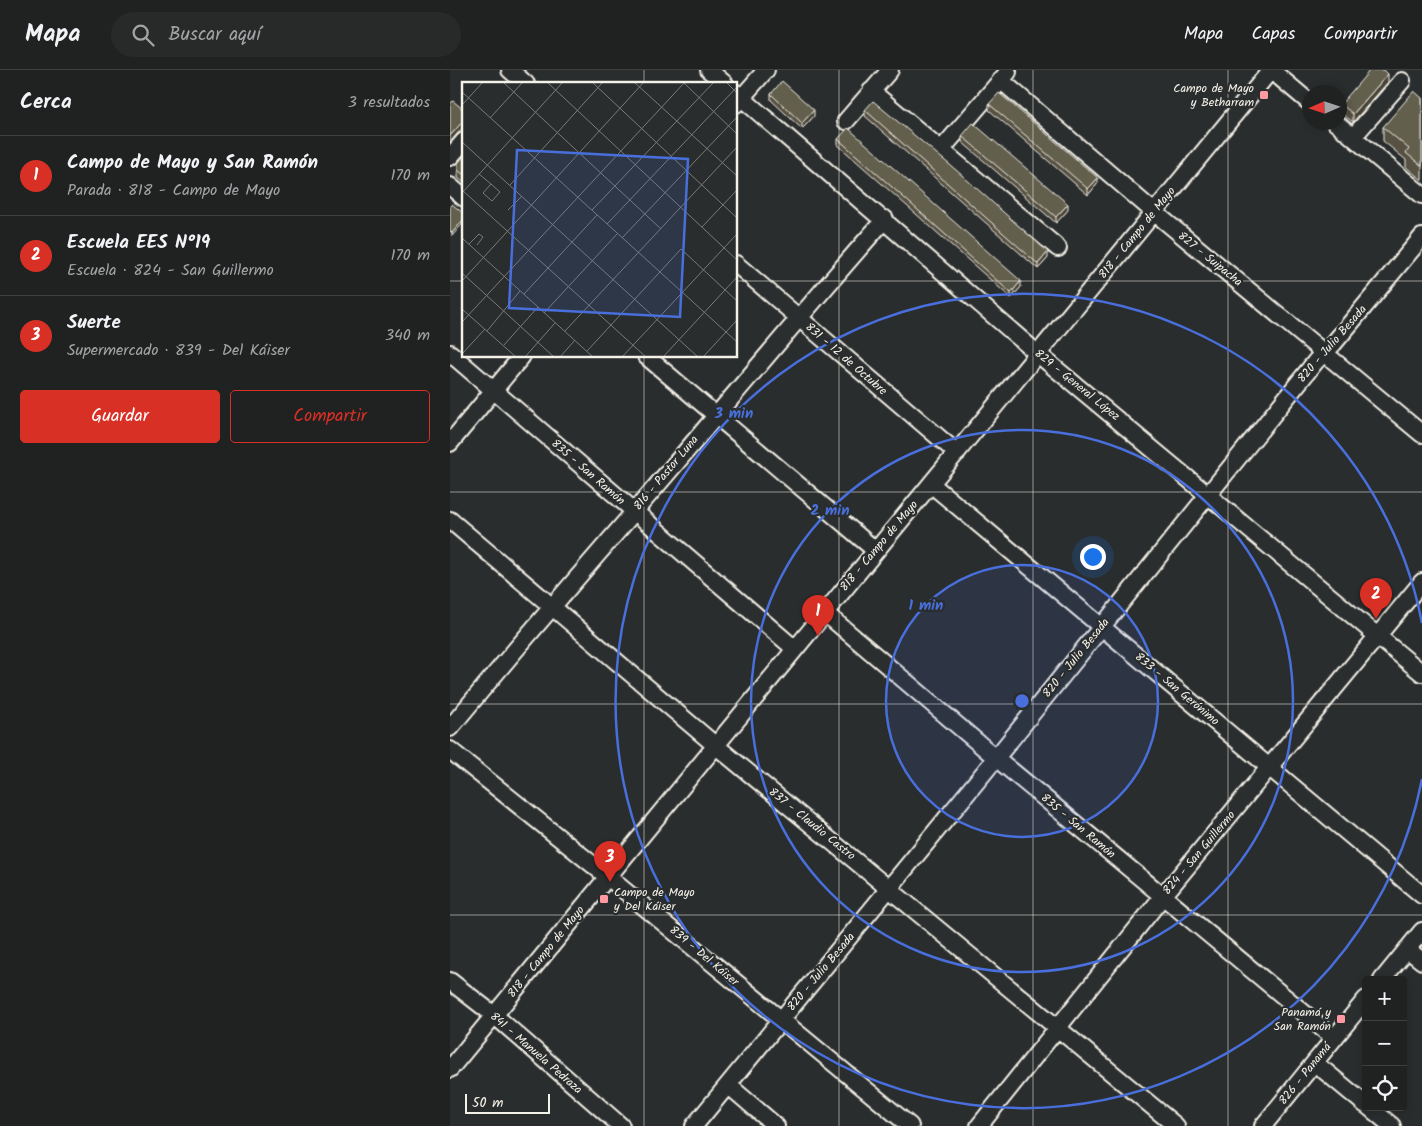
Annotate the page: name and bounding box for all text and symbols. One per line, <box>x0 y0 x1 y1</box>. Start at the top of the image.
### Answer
search box <box>111 12 461 57</box>
text: Mapa <box>25 15 81 54</box>
text: Buscar aquí <box>169 20 261 50</box>
text: Mapa <box>1184 20 1224 49</box>
text: Capas <box>1252 20 1296 49</box>
text: Compartir <box>1324 20 1397 49</box>
icon: search <box>129 21 157 49</box>
place label: Campo de Mayo y Betharram <box>1173 79 1254 112</box>
inset map <box>462 82 738 358</box>
north arrow <box>1302 85 1347 130</box>
text: Cerca <box>20 86 72 119</box>
marker: Campo de Mayo y Betharram <box>1258 89 1270 101</box>
text: 3 resultados <box>348 90 430 115</box>
text: Campo de Mayo y San Ramón <box>67 148 318 178</box>
text: 1 <box>34 163 38 188</box>
text: 170 m <box>390 163 430 188</box>
text: Parada · 818 - Campo de Mayo <box>67 178 280 203</box>
street label: 818 - Campo de Mayo <box>1094 183 1180 283</box>
street label: 827 - Suipacha <box>1173 227 1247 291</box>
text: Escuela EES N°19 <box>67 228 210 258</box>
text: 2 <box>31 243 41 268</box>
text: 170 m <box>390 243 430 268</box>
text: Escuela · 824 - San Guillermo <box>67 258 274 283</box>
street label: 820 - Julio Besada <box>1293 300 1372 387</box>
text: Suerte <box>67 308 121 338</box>
street label: 831 - 12 de Octubre <box>801 318 892 401</box>
text: 3 <box>32 323 40 348</box>
text: 340 m <box>385 323 430 348</box>
text: Supermercado · 839 - Del Káiser <box>67 338 290 363</box>
street label: 829 - General López <box>1030 344 1124 426</box>
button: Guardar <box>20 390 220 443</box>
button: Compartir <box>230 390 430 443</box>
text: 3 min <box>714 402 753 426</box>
street label: 816 - Pastor Luna <box>629 431 703 515</box>
street label: 835 - San Ramón <box>547 434 629 510</box>
street label: 818 - Campo de Mayo <box>835 496 923 596</box>
text: 2 min <box>810 499 850 523</box>
your location <box>1080 544 1106 570</box>
pin: 2 <box>1360 578 1392 619</box>
text: 1 min <box>909 594 943 618</box>
pin: 1 <box>802 595 834 636</box>
street label: 820 - Julio Besada <box>1038 614 1115 702</box>
street label: 833 - San Gerónimo <box>1130 648 1224 730</box>
centre of rings <box>1013 692 1031 710</box>
street label: 837 - Claudio Castro <box>764 783 860 865</box>
street label: 835 - San Ramón <box>1036 789 1120 863</box>
street label: 824 - San Guillermo <box>1158 807 1240 899</box>
pin: 3 <box>594 841 626 882</box>
place label: Campo de Mayo y Del Káiser <box>613 883 695 916</box>
marker: Campo de Mayo y Del Káiser <box>598 893 610 905</box>
street label: 818 - Campo de Mayo <box>503 902 589 1002</box>
street label: 839 - Del Káiser <box>665 921 744 992</box>
street label: 820 - Julio Besada <box>782 928 860 1016</box>
map controls <box>1362 976 1407 1111</box>
button: + <box>1362 976 1407 1021</box>
place label: Panamá y San Ramón <box>1274 1003 1331 1036</box>
street label: 841 - Manuela Pedraza <box>486 1007 587 1099</box>
marker: Panamá y San Ramón <box>1335 1013 1347 1025</box>
button: − <box>1362 1021 1407 1066</box>
street label: 826 - Panamá <box>1274 1038 1337 1109</box>
button: locate <box>1362 1066 1407 1111</box>
scale bar <box>465 1091 550 1114</box>
text: 50 m <box>472 1092 503 1114</box>

